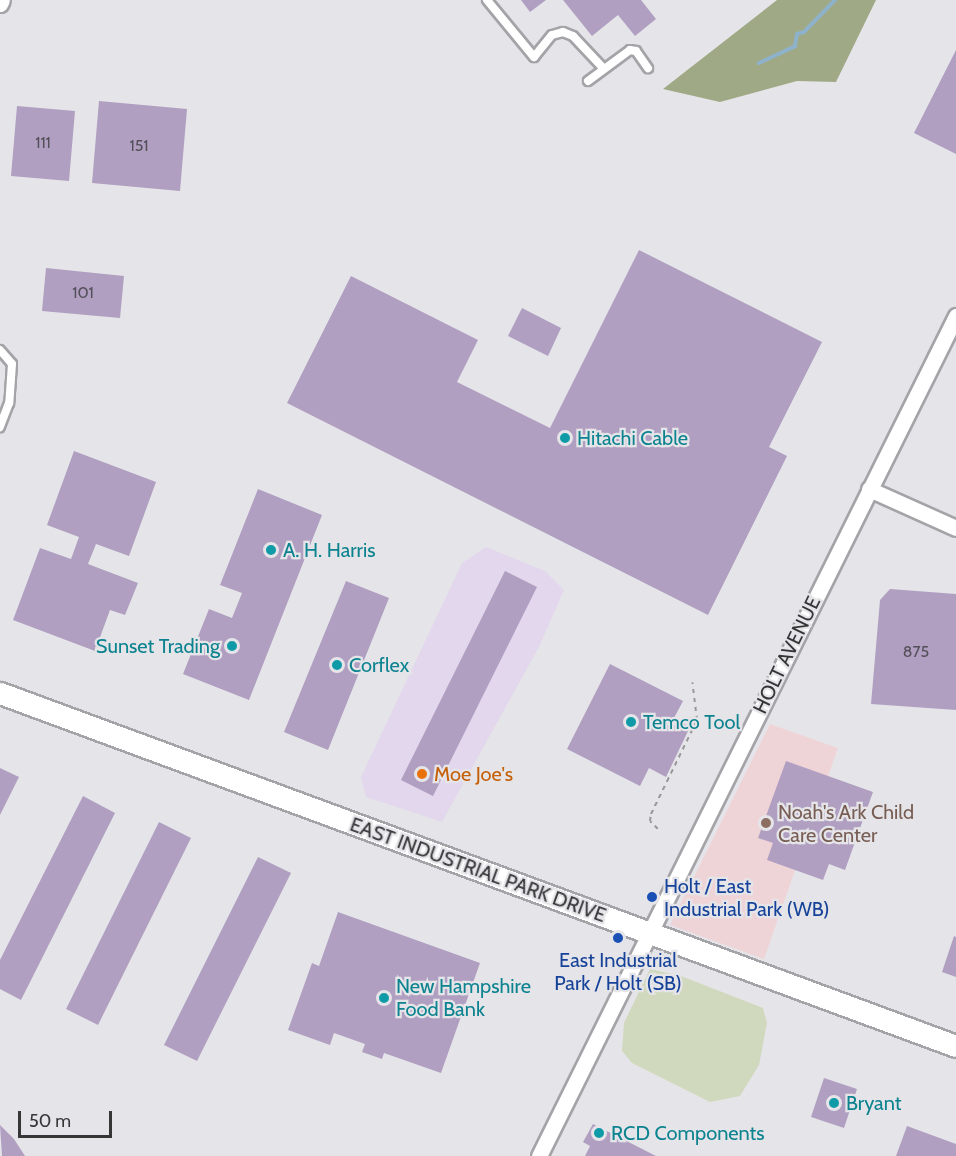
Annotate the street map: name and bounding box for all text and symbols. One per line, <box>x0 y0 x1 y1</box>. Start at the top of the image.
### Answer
house number: 111 <box>35 133 51 153</box>
house number: 151 <box>129 136 149 156</box>
house number: 101 <box>72 283 94 303</box>
place label: Hitachi Cable <box>577 426 688 450</box>
marker: Hitachi Cable <box>558 431 572 445</box>
place label: A. H. Harris <box>283 538 375 562</box>
marker: A. H. Harris <box>264 543 278 557</box>
street label: HOLT AVENUE <box>748 592 826 718</box>
place label: Sunset Trading <box>96 634 220 658</box>
marker: Sunset Trading <box>225 639 239 653</box>
house number: 875 <box>903 642 929 662</box>
place label: Corflex <box>349 653 409 677</box>
marker: Corflex <box>330 658 344 672</box>
place label: Temco Tool <box>643 710 740 734</box>
marker: Temco Tool <box>624 715 638 729</box>
place label: Moe Joe's <box>434 762 513 786</box>
marker: Moe Joe's <box>415 767 429 781</box>
place label: Noah's Ark Child Care Center <box>778 800 914 847</box>
street label: EAST INDUSTRIAL PARK DRIVE <box>347 812 609 928</box>
marker: Noah's Ark Child Care Center <box>759 816 773 830</box>
place label: Holt / East Industrial Park (WB) <box>664 874 829 921</box>
marker: Holt / East Industrial Park (WB) <box>645 890 659 904</box>
marker: East Industrial Park / Holt (SB) <box>611 931 625 945</box>
place label: East Industrial Park / Holt (SB) <box>554 948 682 995</box>
place label: New Hampshire Food Bank <box>396 975 531 1022</box>
marker: New Hampshire Food Bank <box>377 991 391 1005</box>
place label: Bryant <box>846 1091 901 1115</box>
marker: Bryant <box>827 1096 841 1110</box>
scale bar <box>21 1099 116 1137</box>
text: 50 m <box>29 1110 71 1132</box>
place label: RCD Components <box>611 1121 765 1145</box>
marker: RCD Components <box>592 1126 606 1140</box>

